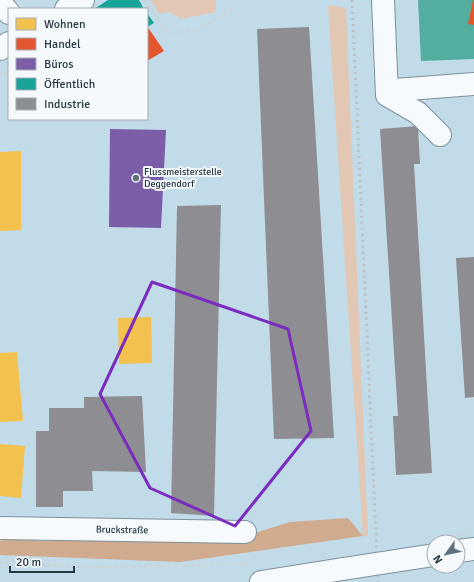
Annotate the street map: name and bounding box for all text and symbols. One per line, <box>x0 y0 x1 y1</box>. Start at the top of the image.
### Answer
legend <box>8 8 148 120</box>
text: Wohnen <box>44 17 86 32</box>
text: Handel <box>44 37 81 52</box>
text: Büros <box>44 57 74 72</box>
text: Öffentlich <box>44 77 95 92</box>
text: Industrie <box>44 97 90 112</box>
place label: Flussmeisterstelle Deggendorf <box>144 166 222 190</box>
marker: Flussmeisterstelle Deggendorf <box>131 173 141 183</box>
street label: Bruckstraße <box>96 524 148 536</box>
north arrow <box>426 534 466 574</box>
scale bar <box>10 548 74 574</box>
text: N <box>430 552 446 566</box>
text: 20 m <box>16 555 41 570</box>

